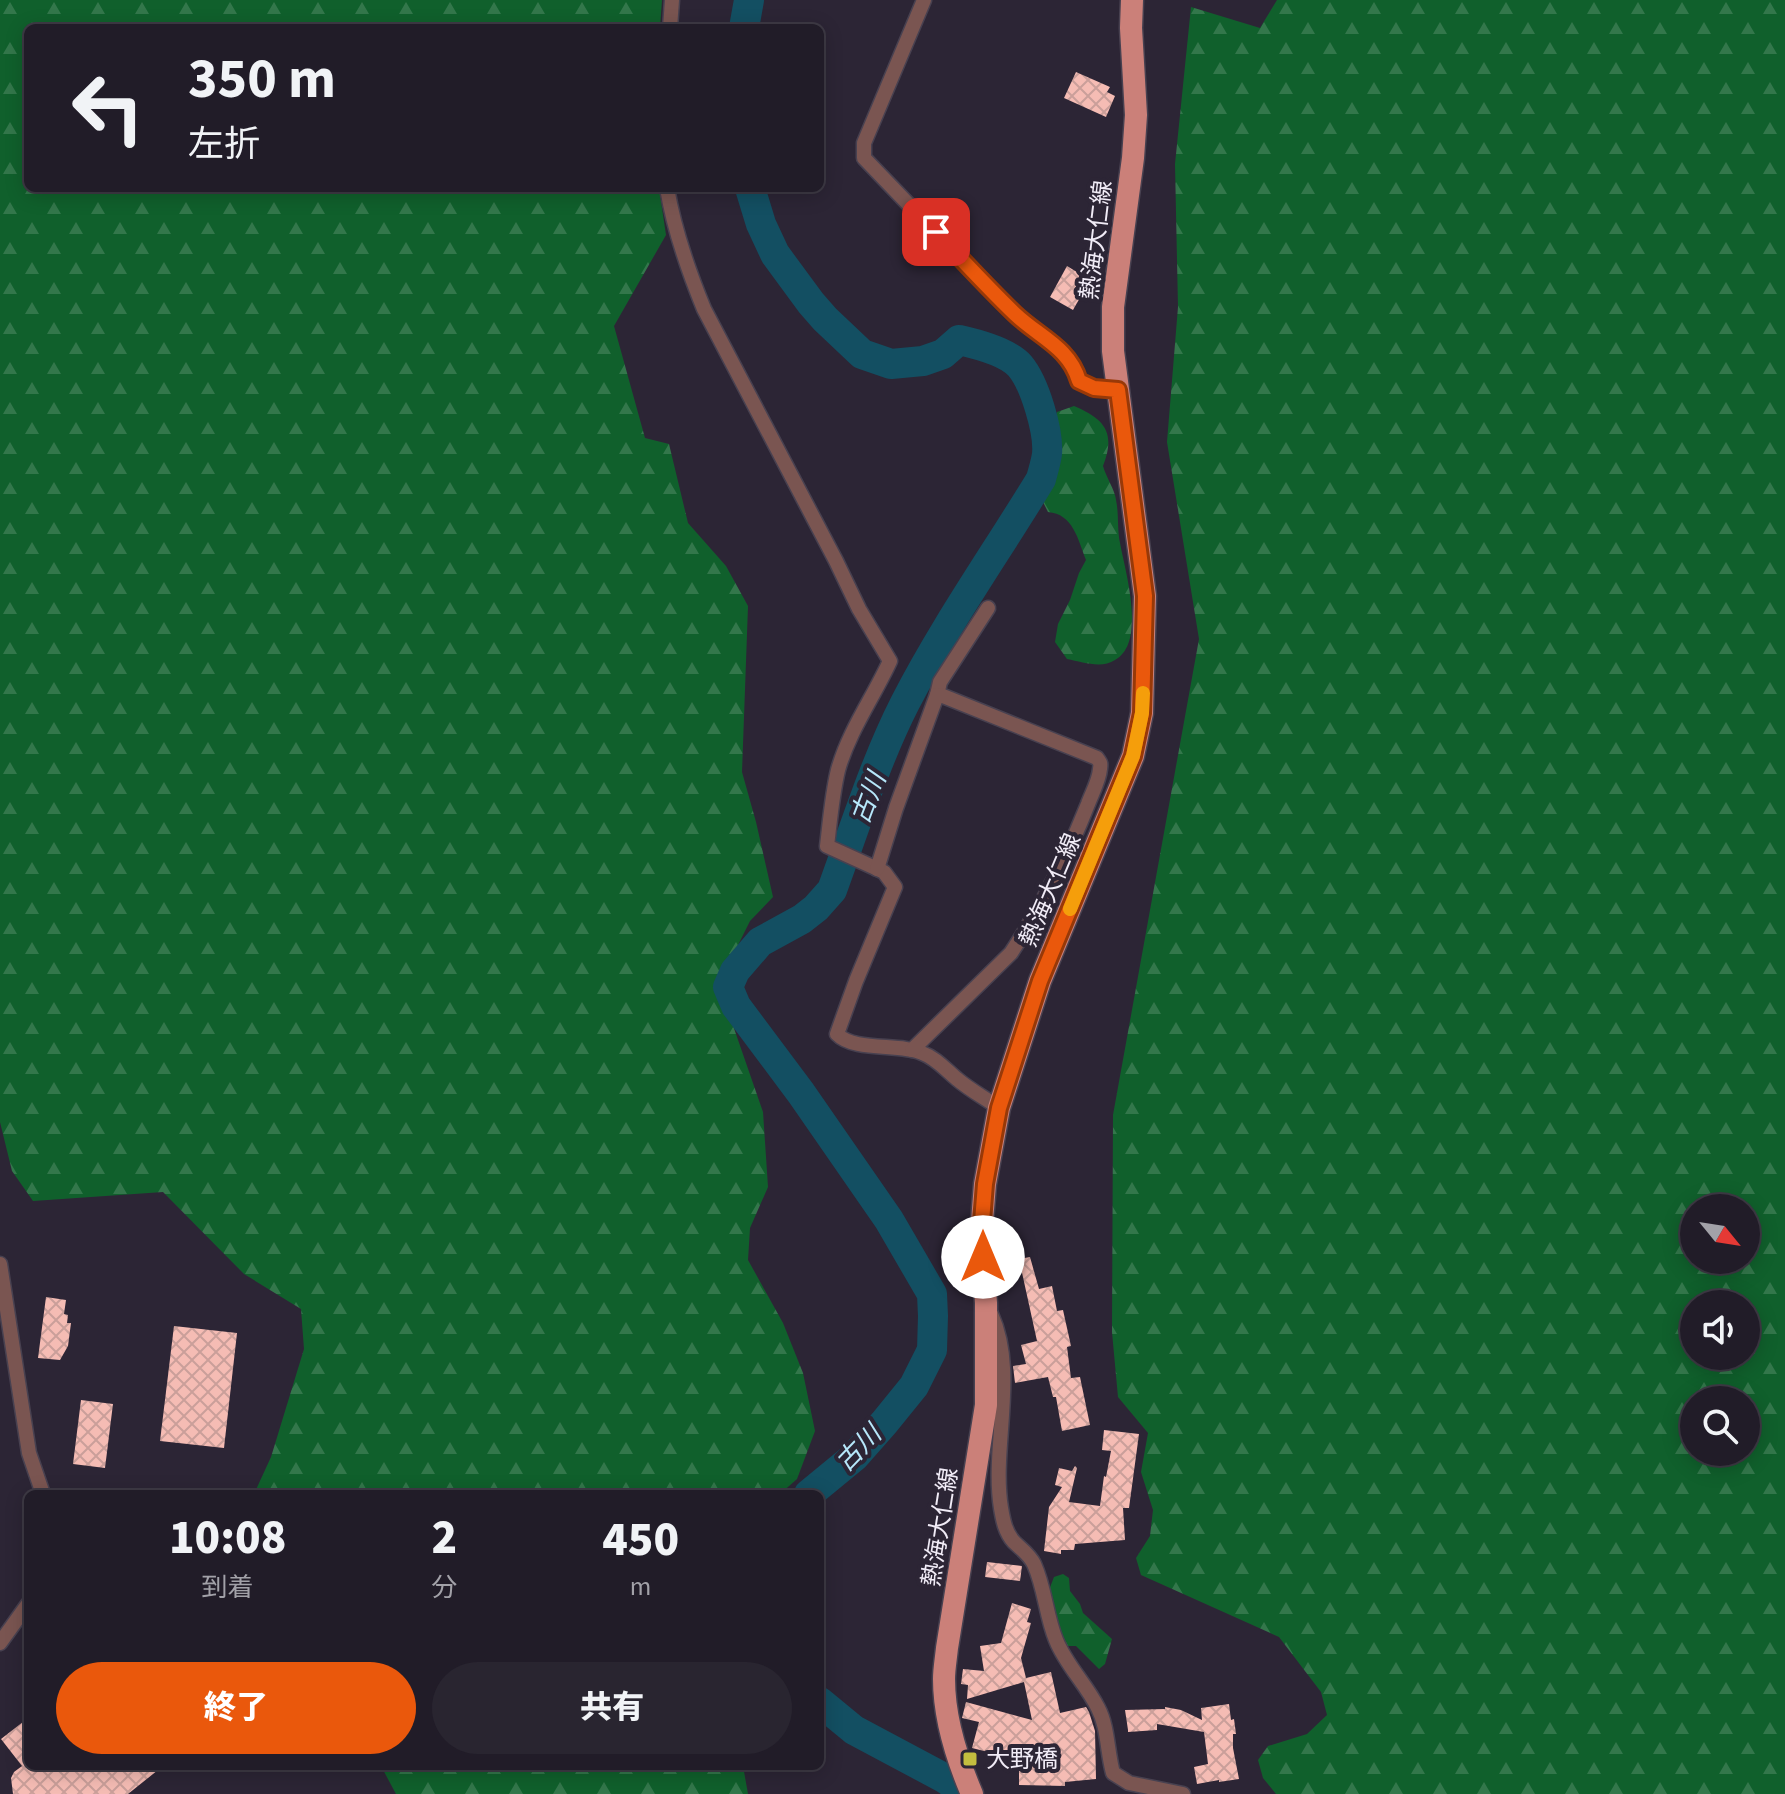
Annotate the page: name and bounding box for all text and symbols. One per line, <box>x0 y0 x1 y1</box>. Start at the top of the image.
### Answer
text: 350 m <box>188 40 336 119</box>
icon: left <box>56 56 160 160</box>
text: 左折 <box>188 119 260 170</box>
street label: 熱海大仁線 <box>1072 178 1121 302</box>
pin <box>902 198 970 266</box>
icon: arrive <box>914 210 958 254</box>
water label: 古川 <box>842 764 896 829</box>
street label: 熱海大仁線 <box>1011 828 1090 952</box>
north arrow <box>1680 1194 1760 1274</box>
map controls <box>1680 1194 1760 1466</box>
position arrow <box>941 1215 1025 1299</box>
button: sound <box>1680 1290 1760 1370</box>
button: search <box>1680 1386 1760 1466</box>
water label: 古川 <box>827 1415 892 1480</box>
street label: 熱海大仁線 <box>914 1465 967 1589</box>
text: 10:08 <box>169 1504 286 1572</box>
text: 2 <box>431 1504 457 1572</box>
text: 450 <box>602 1506 679 1574</box>
text: m <box>630 1568 651 1605</box>
text: 到着 <box>202 1569 254 1606</box>
text: 分 <box>431 1569 457 1606</box>
button: 終了 <box>56 1662 416 1754</box>
button: 共有 <box>432 1662 792 1754</box>
place label: 大野橋 <box>986 1742 1058 1777</box>
marker: 大野橋 <box>961 1750 979 1768</box>

